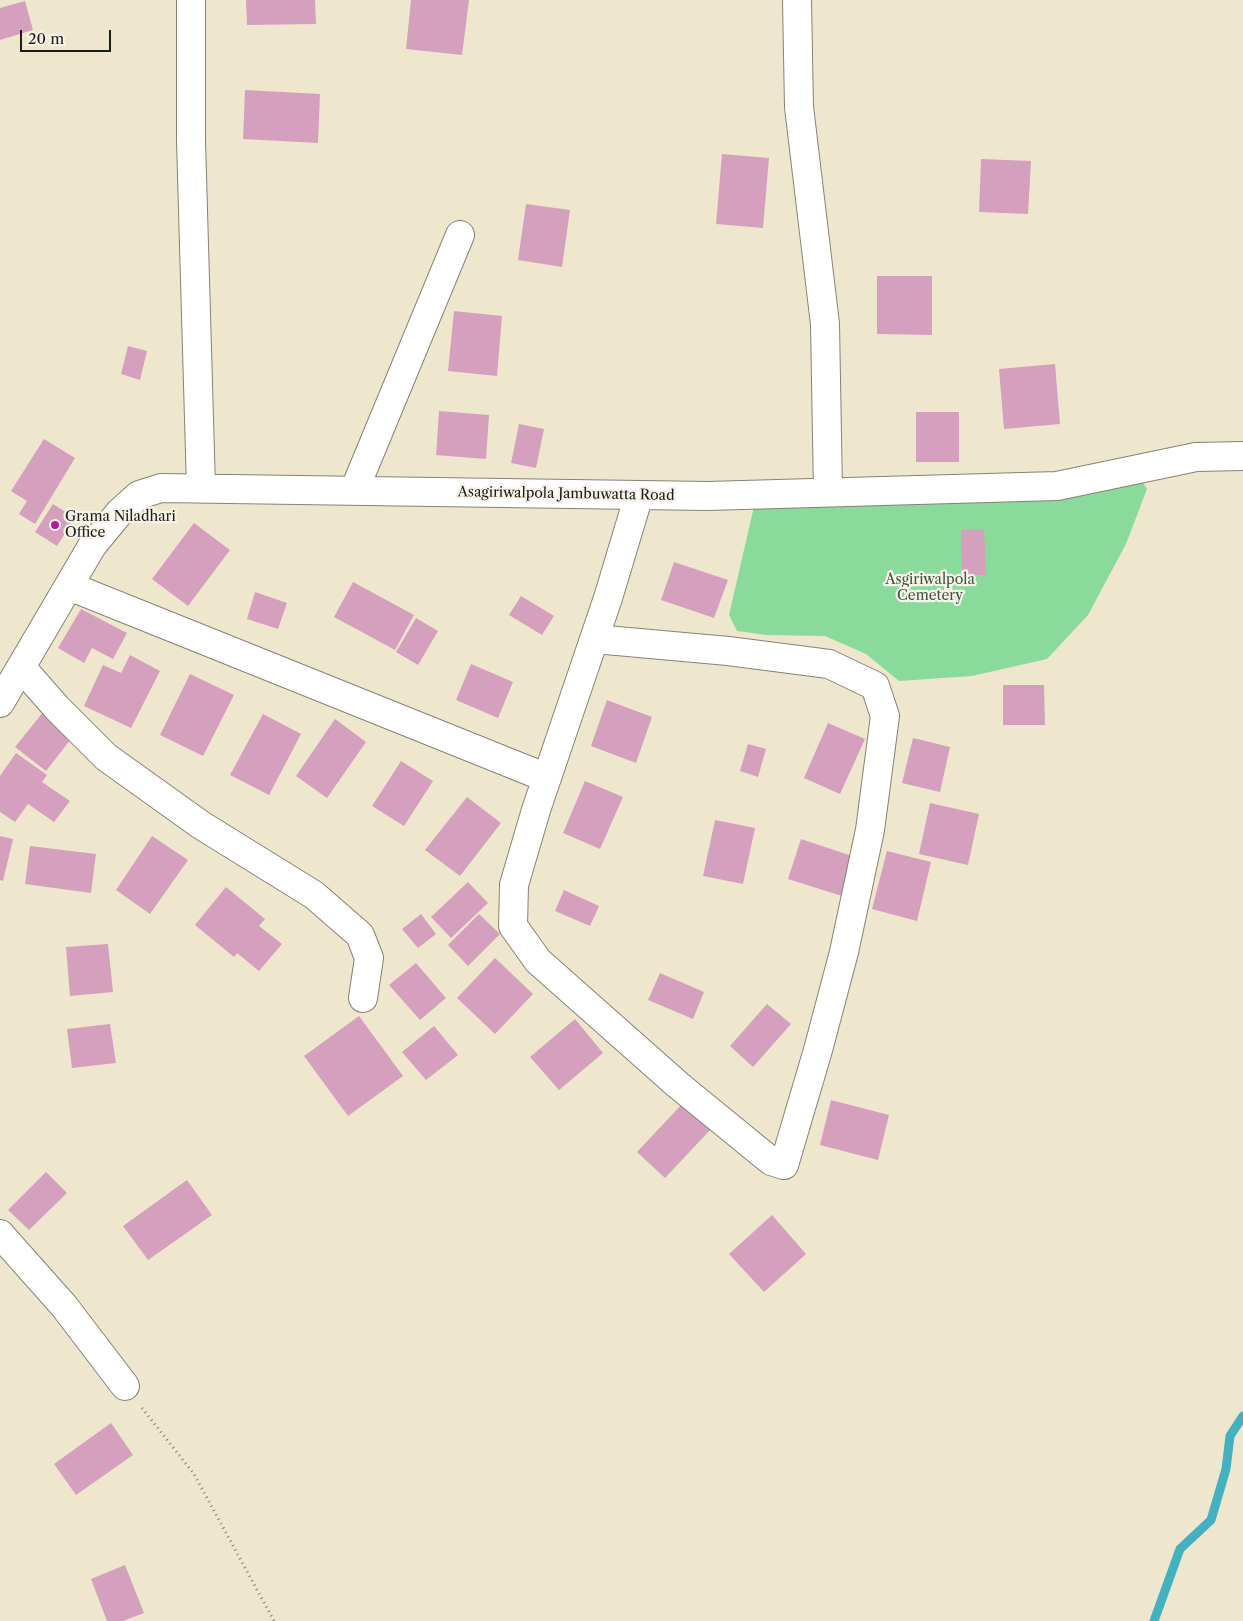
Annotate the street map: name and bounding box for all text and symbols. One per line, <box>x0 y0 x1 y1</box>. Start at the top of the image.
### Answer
scale bar <box>22 20 114 52</box>
text: 20 m <box>28 29 64 48</box>
street label: Asagiriwalpola Jambuwatta Road <box>457 484 675 504</box>
place label: Grama Niladhari Office <box>65 509 176 542</box>
marker: Grama Niladhari Office <box>49 519 61 531</box>
park label: Asgiriwalpola Cemetery <box>885 572 975 604</box>

